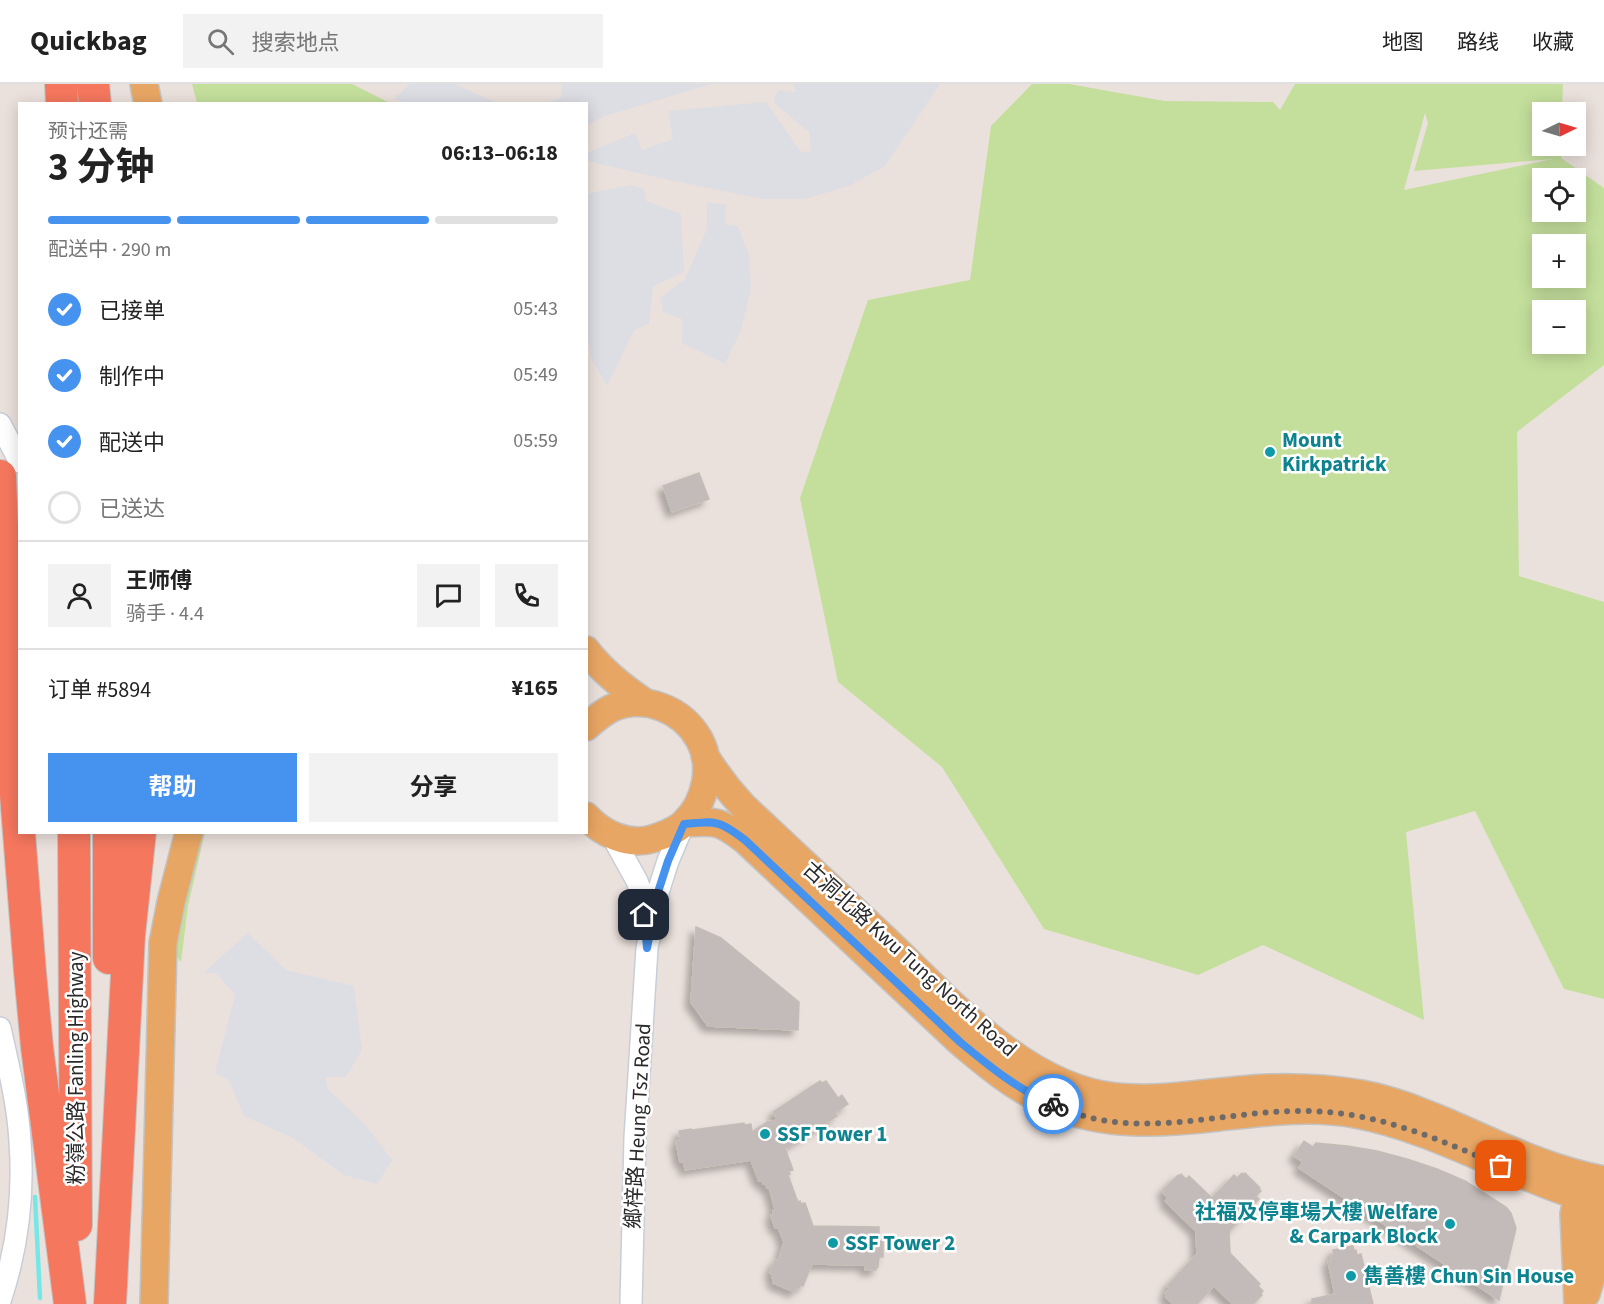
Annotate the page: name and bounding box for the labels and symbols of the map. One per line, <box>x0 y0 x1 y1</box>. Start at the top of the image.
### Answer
north arrow <box>1532 102 1586 156</box>
place label: Mount Kirkpatrick <box>1282 425 1387 479</box>
marker: Mount Kirkpatrick <box>1263 445 1277 459</box>
street label: 古洞北路 Kwu Tung North Road <box>796 855 1024 1063</box>
pin <box>618 889 669 940</box>
street label: 粉嶺公路 Fanling Highway <box>61 951 91 1184</box>
street label: 鄉梓路 Heung Tsz Road <box>618 1022 658 1230</box>
courier <box>1023 1074 1083 1134</box>
place label: SSF Tower 1 <box>777 1119 887 1149</box>
marker: SSF Tower 1 <box>758 1127 772 1141</box>
pin <box>1475 1140 1526 1191</box>
place label: 社福及停車場大樓 Welfare & Carpark Block <box>1195 1197 1438 1251</box>
marker: 社福及停車場大樓 Welfare & Carpark Block <box>1443 1217 1457 1231</box>
place label: SSF Tower 2 <box>845 1228 955 1258</box>
marker: SSF Tower 2 <box>826 1236 840 1250</box>
place label: 雋善樓 Chun Sin House <box>1363 1261 1574 1291</box>
marker: 雋善樓 Chun Sin House <box>1344 1269 1358 1283</box>

